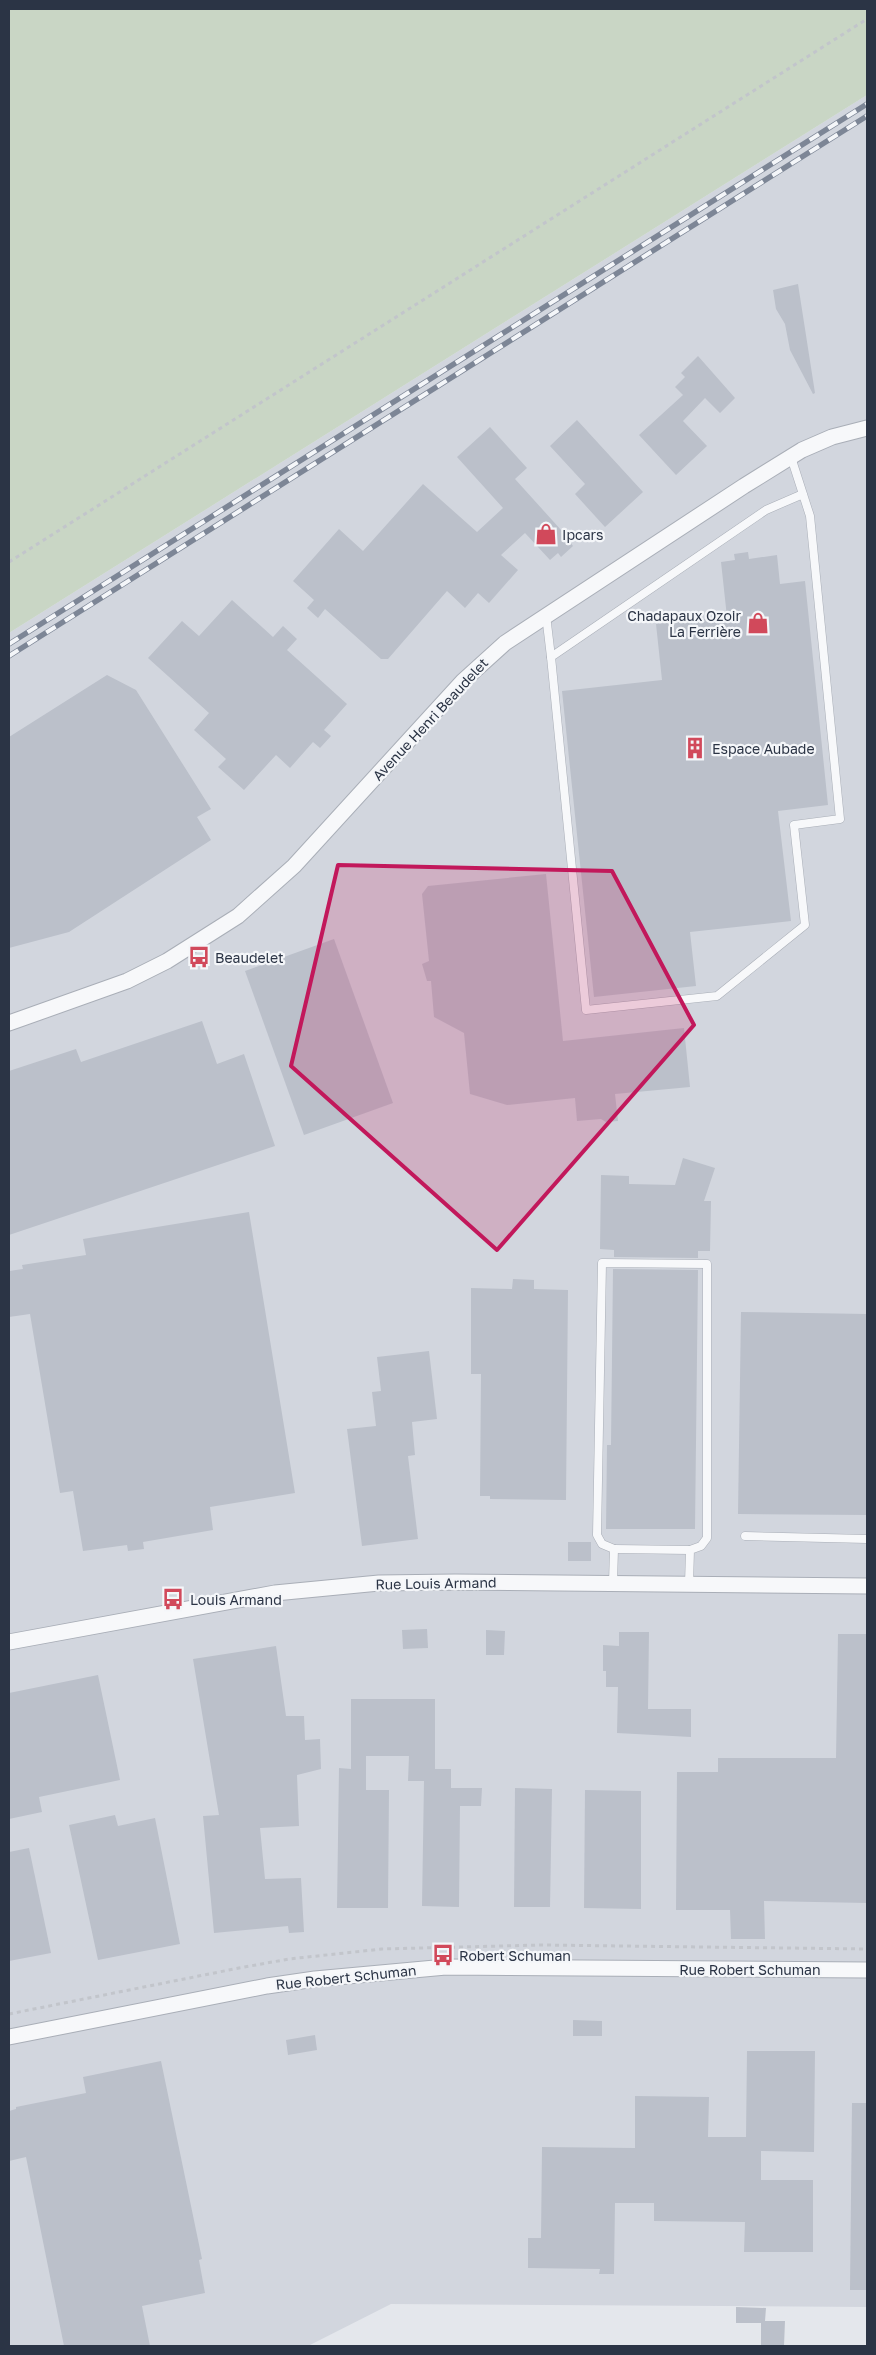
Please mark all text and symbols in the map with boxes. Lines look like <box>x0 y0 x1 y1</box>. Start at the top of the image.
shop icon: Ipcars <box>533 521 559 547</box>
place label: Ipcars <box>562 526 603 543</box>
place label: Chadapaux Ozoir La Ferrière <box>627 607 742 640</box>
shop icon: Chadapaux Ozoir La Ferrière <box>745 610 771 636</box>
street label: Avenue Henri Beaudelet <box>369 654 491 784</box>
building icon: Espace Aubade <box>682 735 708 761</box>
place label: Espace Aubade <box>712 740 815 757</box>
bus stop icon: Beaudelet <box>186 944 212 970</box>
place label: Beaudelet <box>215 949 284 966</box>
street label: Rue Louis Armand <box>375 1573 497 1593</box>
bus stop icon: Louis Armand <box>160 1586 186 1612</box>
place label: Louis Armand <box>190 1591 282 1608</box>
bus stop icon: Robert Schuman <box>430 1942 456 1968</box>
place label: Robert Schuman <box>459 1947 571 1964</box>
street label: Rue Robert Schuman <box>275 1961 417 1993</box>
street label: Rue Robert Schuman <box>679 1961 821 1978</box>

